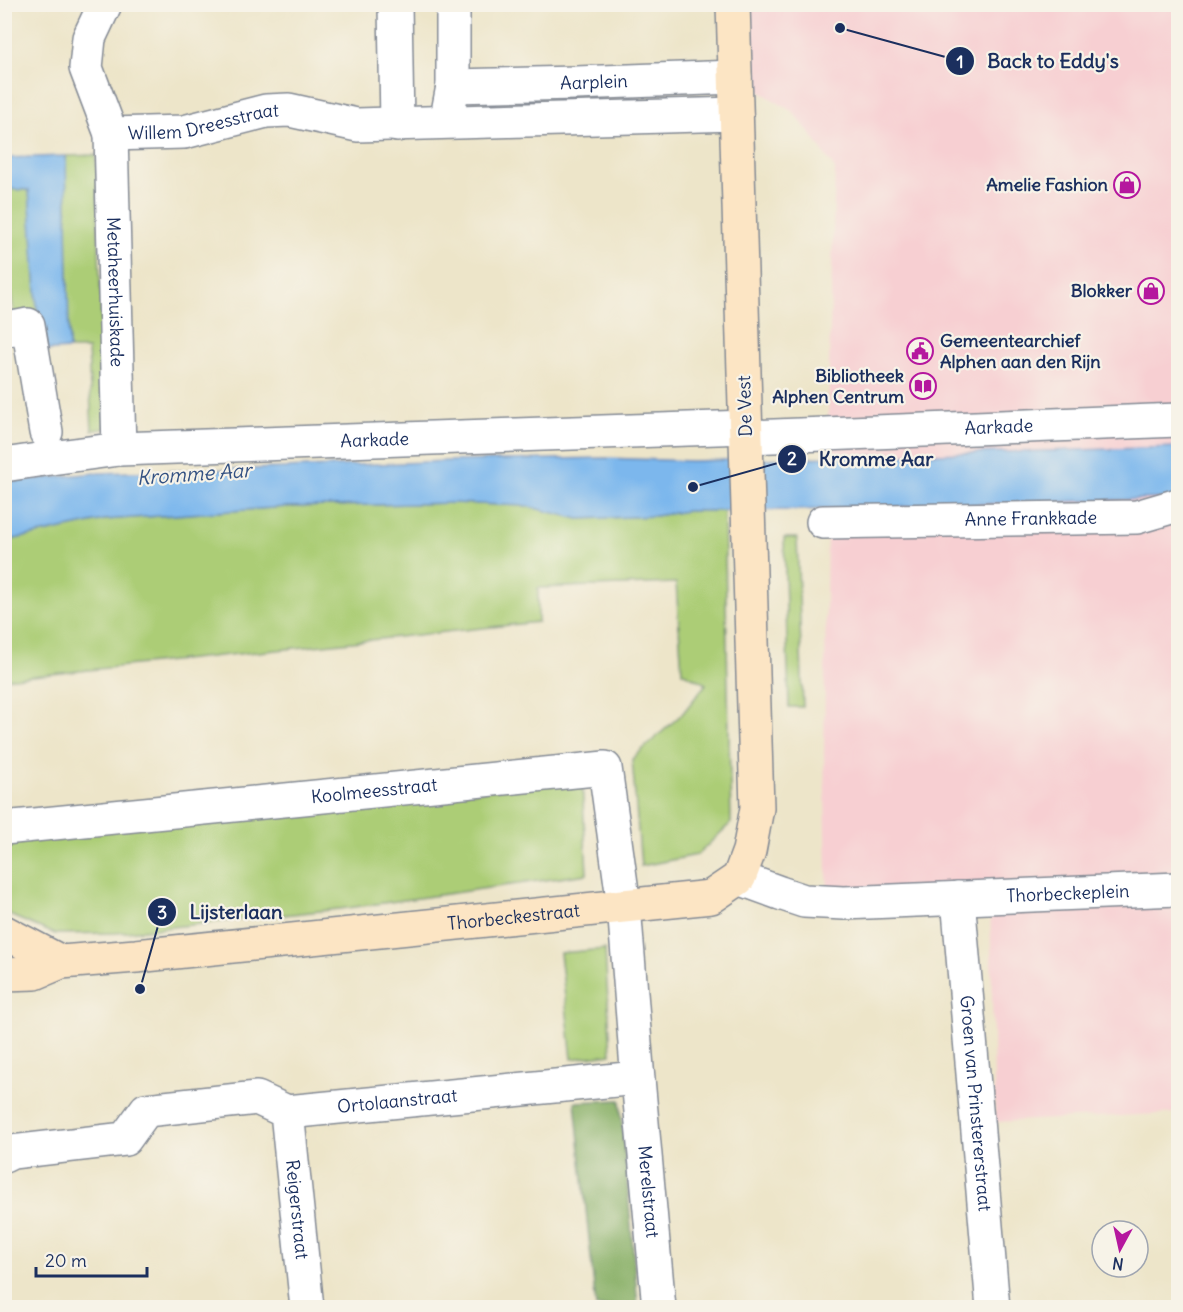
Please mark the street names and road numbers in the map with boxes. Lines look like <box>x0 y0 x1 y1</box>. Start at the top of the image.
street label: Aarplein <box>560 69 628 94</box>
street label: Willem Dreesstraat <box>128 98 279 145</box>
street label: Metaheerhuiskade <box>102 217 129 367</box>
street label: De Vest <box>732 375 757 437</box>
street label: Aarkade <box>964 414 1034 439</box>
street label: Aarkade <box>340 427 409 452</box>
street label: Anne Frankkade <box>965 506 1097 531</box>
street label: Koolmeesstraat <box>310 773 438 808</box>
street label: Thorbeckeplein <box>1006 879 1130 907</box>
street label: Thorbeckestraat <box>446 899 581 935</box>
street label: Groen van Prinstererstraat <box>955 994 997 1212</box>
street label: Ortolaanstraat <box>336 1084 458 1118</box>
street label: Merelstraat <box>633 1144 665 1239</box>
street label: Reigerstraat <box>281 1159 314 1260</box>

